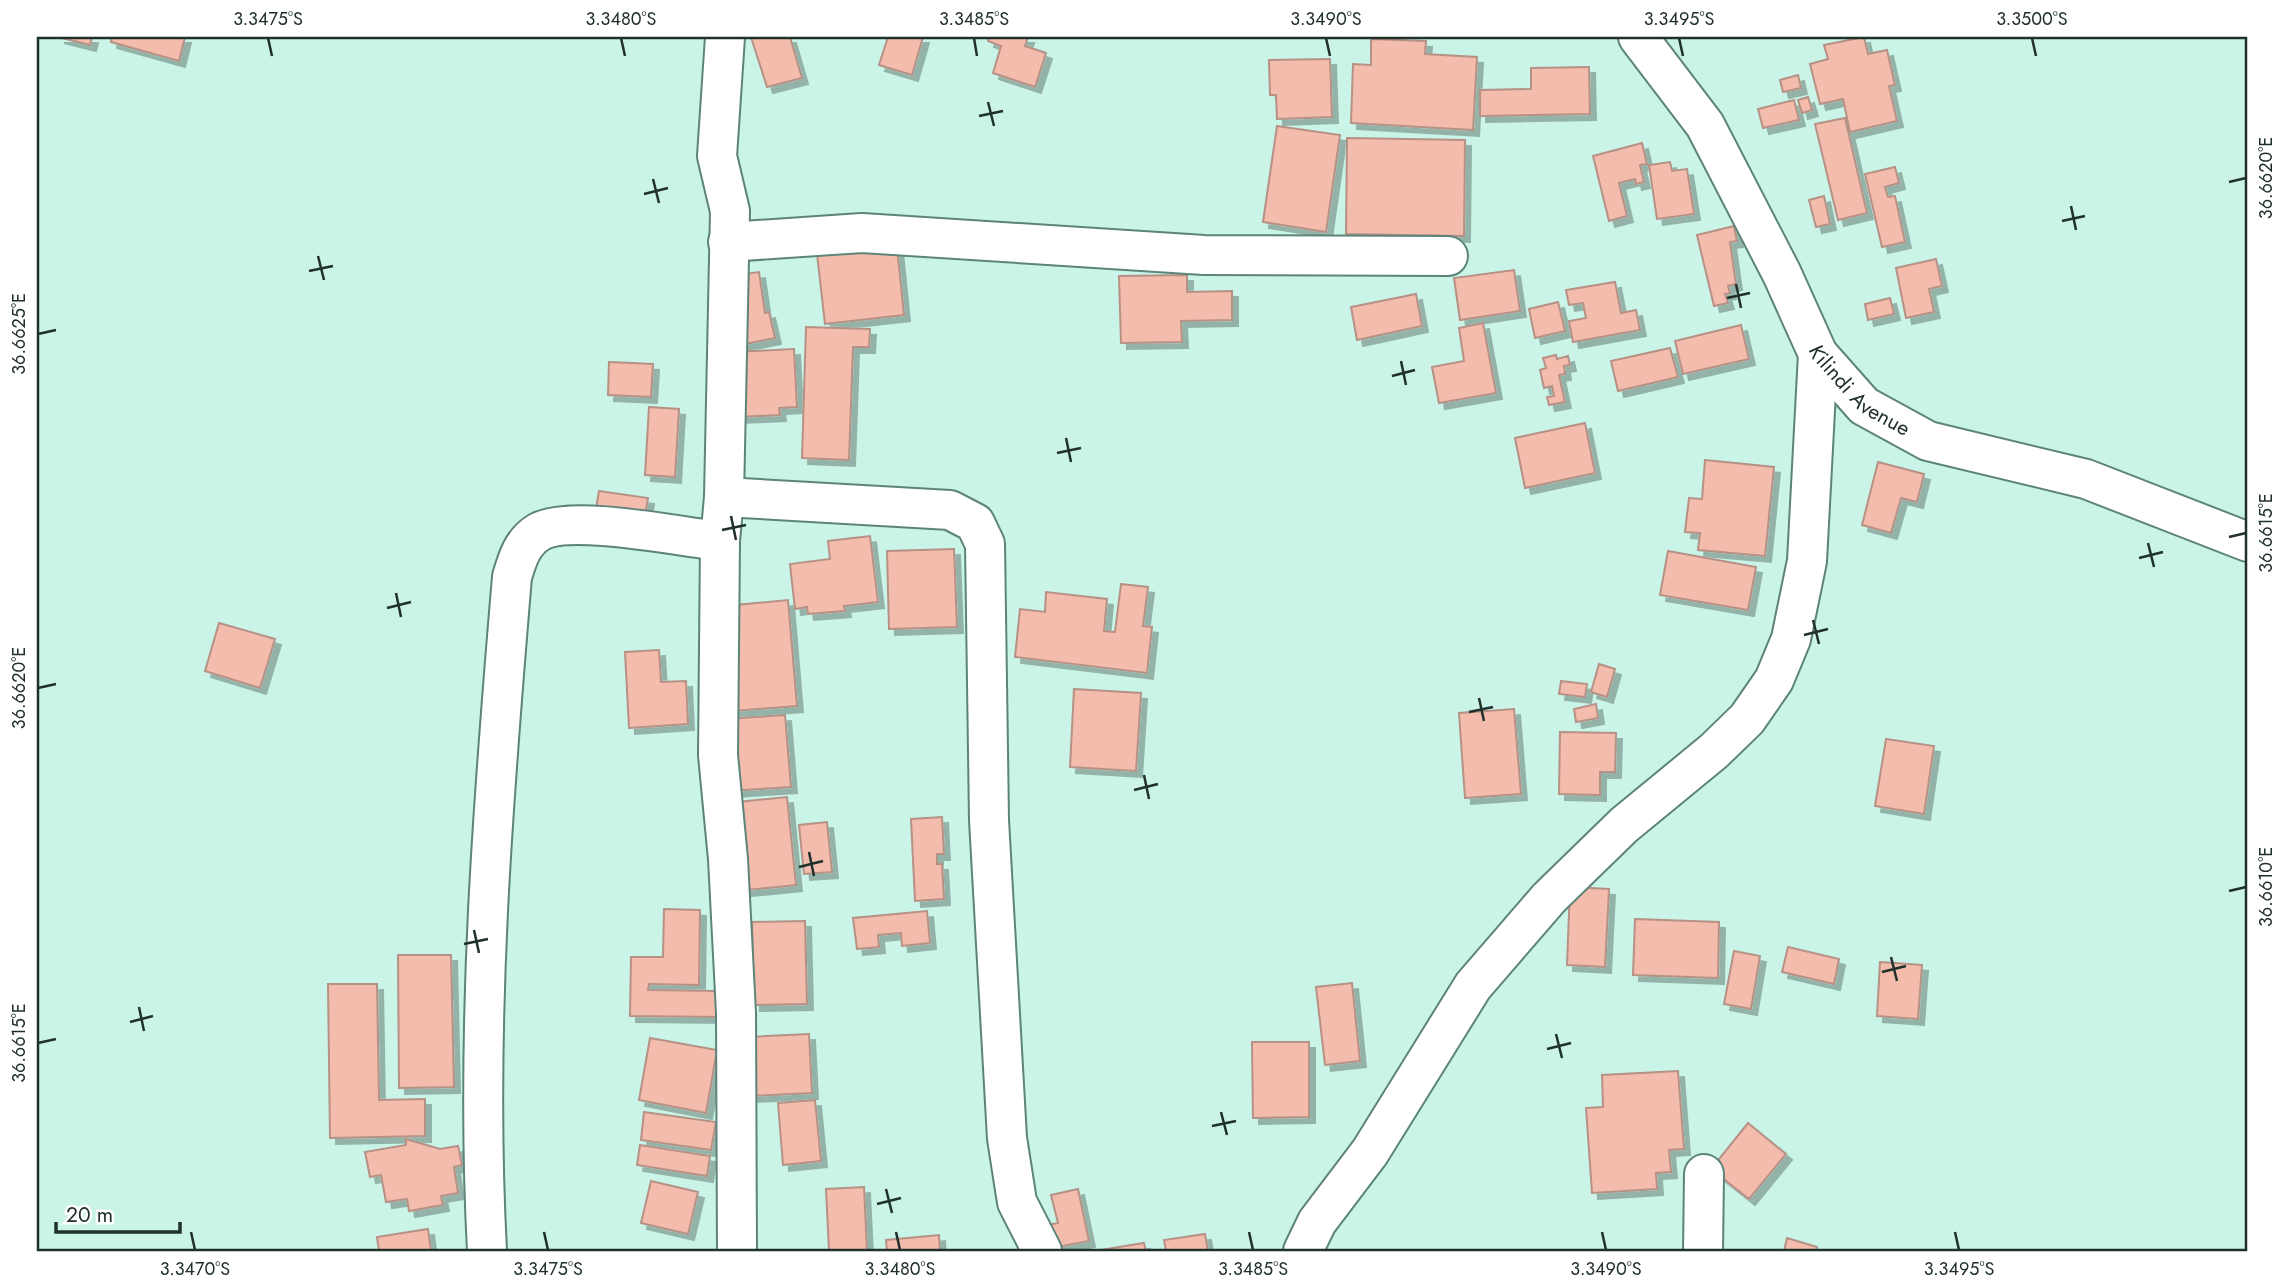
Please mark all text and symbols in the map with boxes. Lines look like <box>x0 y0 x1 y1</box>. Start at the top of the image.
text: 3.3475°S <box>233 6 303 32</box>
text: 3.3480°S <box>586 6 657 32</box>
text: 3.3485°S <box>939 6 1009 32</box>
text: 3.3490°S <box>1290 6 1362 32</box>
text: 3.3495°S <box>1644 6 1714 32</box>
text: 3.3500°S <box>1996 6 2068 32</box>
text: 36.6620°E <box>2253 137 2279 219</box>
text: 36.6625°E <box>6 293 32 375</box>
street label: Kilindi Avenue <box>1801 341 1916 443</box>
text: 36.6615°E <box>2253 493 2279 573</box>
text: 36.6620°E <box>6 647 32 729</box>
text: 36.6610°E <box>2253 847 2279 927</box>
text: 36.6615°E <box>6 1003 32 1083</box>
scale bar <box>56 1190 180 1234</box>
text: 20 m <box>66 1200 113 1230</box>
text: 3.3470°S <box>160 1256 230 1282</box>
text: 3.3475°S <box>513 1256 583 1282</box>
text: 3.3480°S <box>865 1256 936 1282</box>
text: 3.3485°S <box>1218 1256 1288 1282</box>
text: 3.3490°S <box>1570 1256 1642 1282</box>
text: 3.3495°S <box>1924 1256 1994 1282</box>

